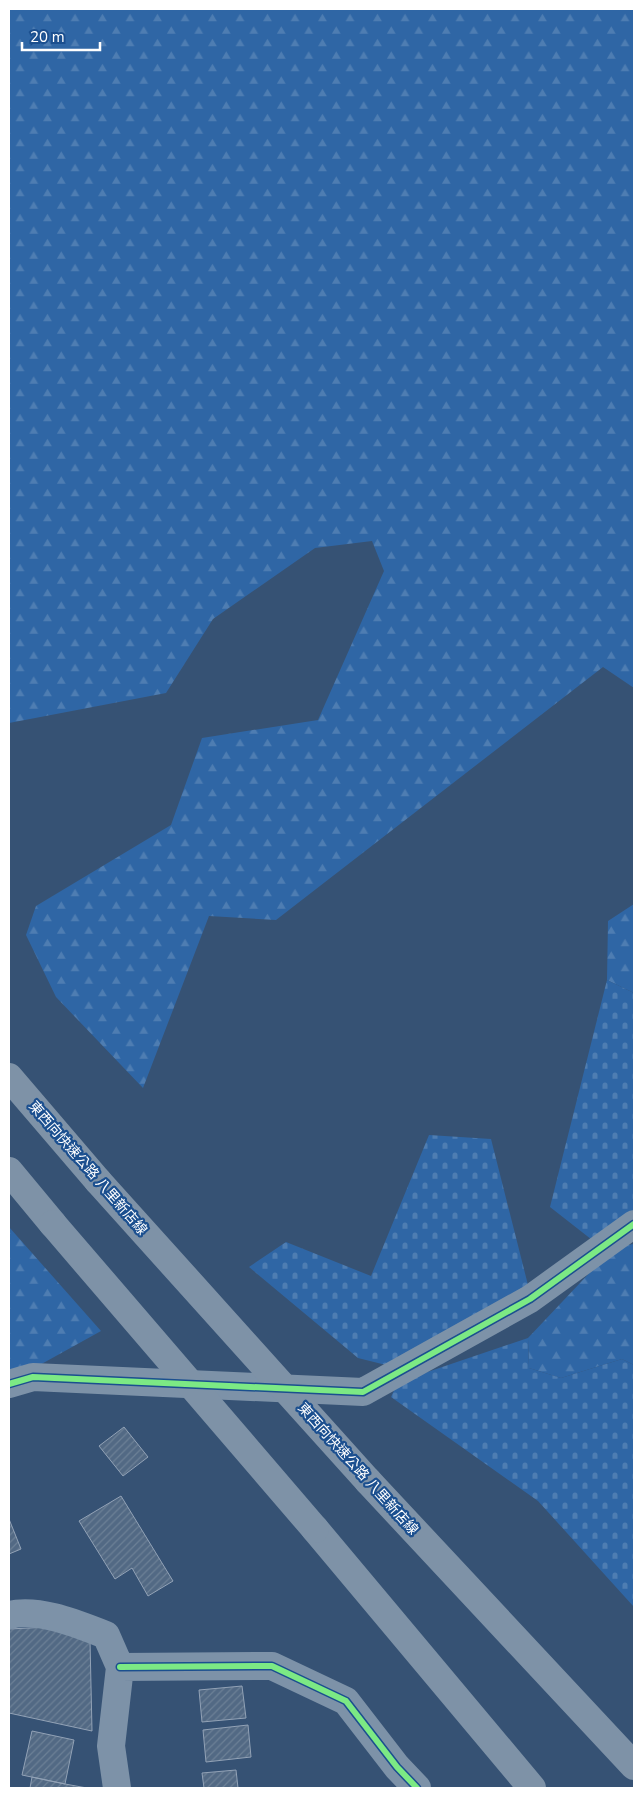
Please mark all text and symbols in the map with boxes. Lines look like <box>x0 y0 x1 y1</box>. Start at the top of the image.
scale bar <box>22 20 100 52</box>
text: 20 m <box>30 27 65 47</box>
street label: 東西向快速公路 八里新店線 <box>25 1097 151 1239</box>
street label: 東西向快速公路 八里新店線 <box>294 1399 422 1539</box>

